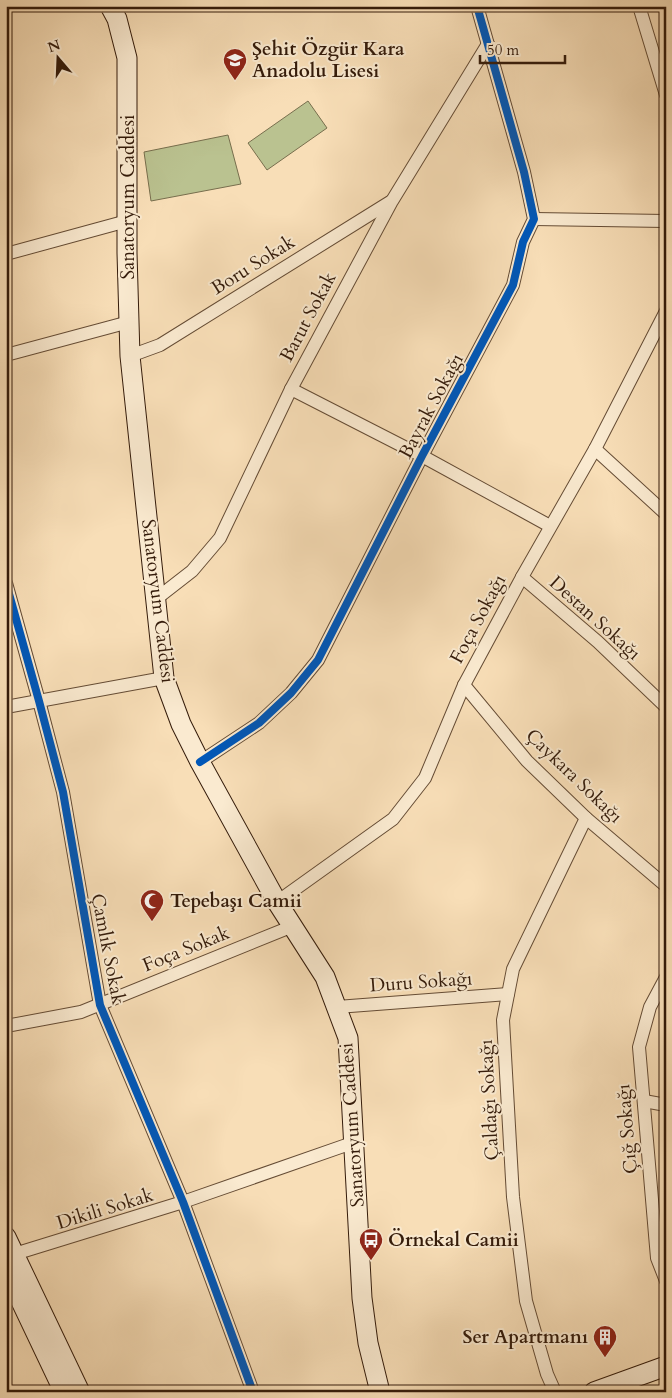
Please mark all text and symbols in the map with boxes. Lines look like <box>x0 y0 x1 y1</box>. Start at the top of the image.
north arrow <box>32 32 82 82</box>
scale bar <box>480 32 564 64</box>
text: N <box>45 35 63 57</box>
place label: Şehit Özgür Kara Anadolu Lisesi <box>252 36 405 84</box>
text: 50 m <box>487 40 519 60</box>
school or university icon: Şehit Özgür Kara Anadolu Lisesi <box>222 47 248 81</box>
street label: Sanatoryum Caddesi <box>115 115 141 279</box>
street label: Boru Sokak <box>206 229 300 301</box>
street label: Barut Sokak <box>274 267 343 366</box>
street label: Bayrak Sokağı <box>392 349 470 463</box>
street label: Sanatoryum Caddesi <box>135 518 181 684</box>
street label: Foça Sokağı <box>444 570 512 668</box>
street label: Destan Sokağı <box>544 570 646 666</box>
street label: Çaykara Sokağı <box>520 723 628 829</box>
mosque icon: Tepebaşı Camii <box>139 888 165 922</box>
place label: Tepebaşı Camii <box>170 888 302 914</box>
street label: Çamlık Sokak <box>84 891 132 1008</box>
street label: Foça Sokak <box>139 920 234 978</box>
street label: Duru Sokağı <box>369 965 473 999</box>
street label: Çaldağı Sokağı <box>473 1039 505 1161</box>
street label: Sanatoryum Caddesi <box>333 1042 371 1208</box>
street label: Çığ Sokağı <box>610 1083 644 1175</box>
street label: Dikili Sokak <box>53 1182 157 1236</box>
bus stop icon: Örnekal Camii <box>358 1227 384 1261</box>
place label: Örnekal Camii <box>388 1227 519 1253</box>
place label: Ser Apartmanı <box>462 1324 588 1350</box>
building icon: Ser Apartmanı <box>592 1324 618 1358</box>

